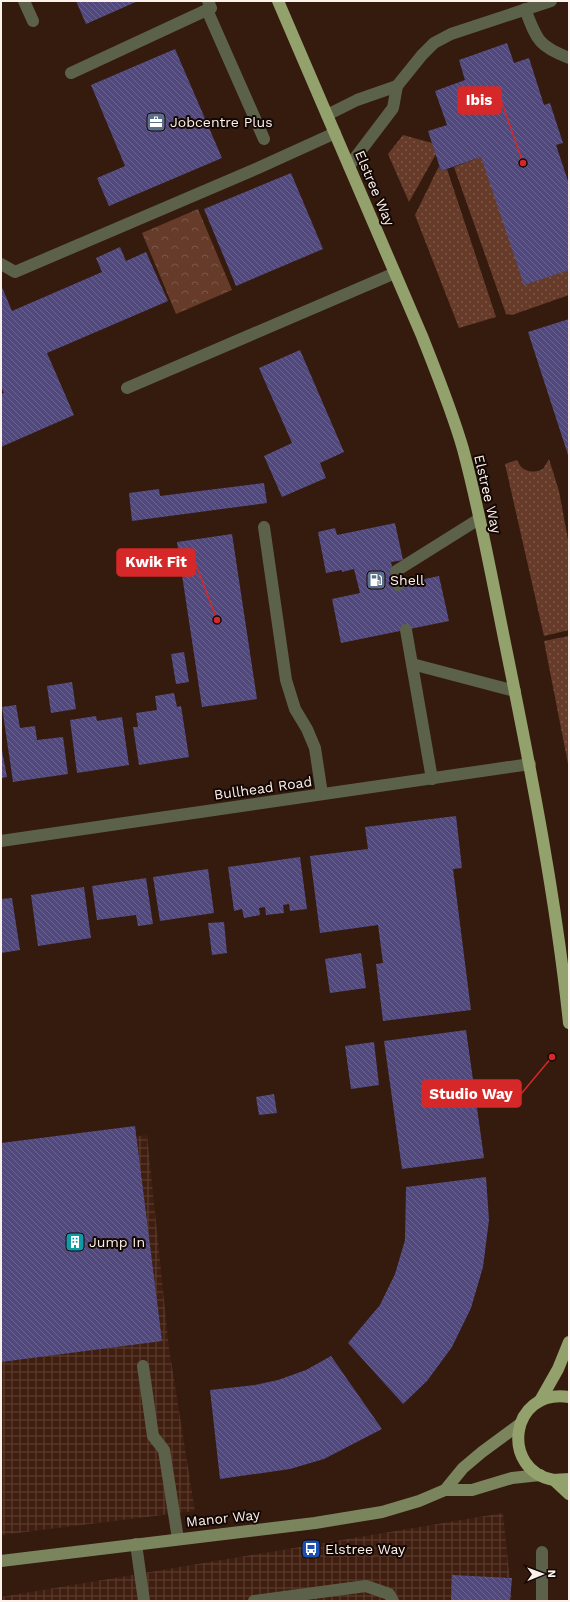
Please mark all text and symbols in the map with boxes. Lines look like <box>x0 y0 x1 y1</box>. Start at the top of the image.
callout: Ibis <box>458 87 501 114</box>
text: Ibis <box>466 91 492 109</box>
office icon: Jobcentre Plus <box>145 111 167 133</box>
place label: Jobcentre Plus <box>170 114 273 130</box>
street label: Elstree Way <box>352 148 398 229</box>
street label: Elstree Way <box>471 453 505 536</box>
callout: Kwik Fit <box>117 549 195 576</box>
text: Kwik Fit <box>125 553 187 571</box>
fuel station icon: Shell <box>365 569 387 591</box>
place label: Shell <box>390 572 425 588</box>
street label: Bullhead Road <box>213 773 313 803</box>
callout: Studio Way <box>422 1080 521 1107</box>
text: Studio Way <box>429 1085 513 1103</box>
building icon: Jump In <box>64 1231 86 1253</box>
place label: Jump In <box>89 1234 145 1250</box>
street label: Manor Way <box>185 1506 262 1530</box>
bus stop icon: Elstree Way <box>300 1538 322 1560</box>
place label: Elstree Way <box>325 1541 406 1557</box>
north arrow <box>522 1554 562 1594</box>
text: N <box>545 1570 558 1578</box>

